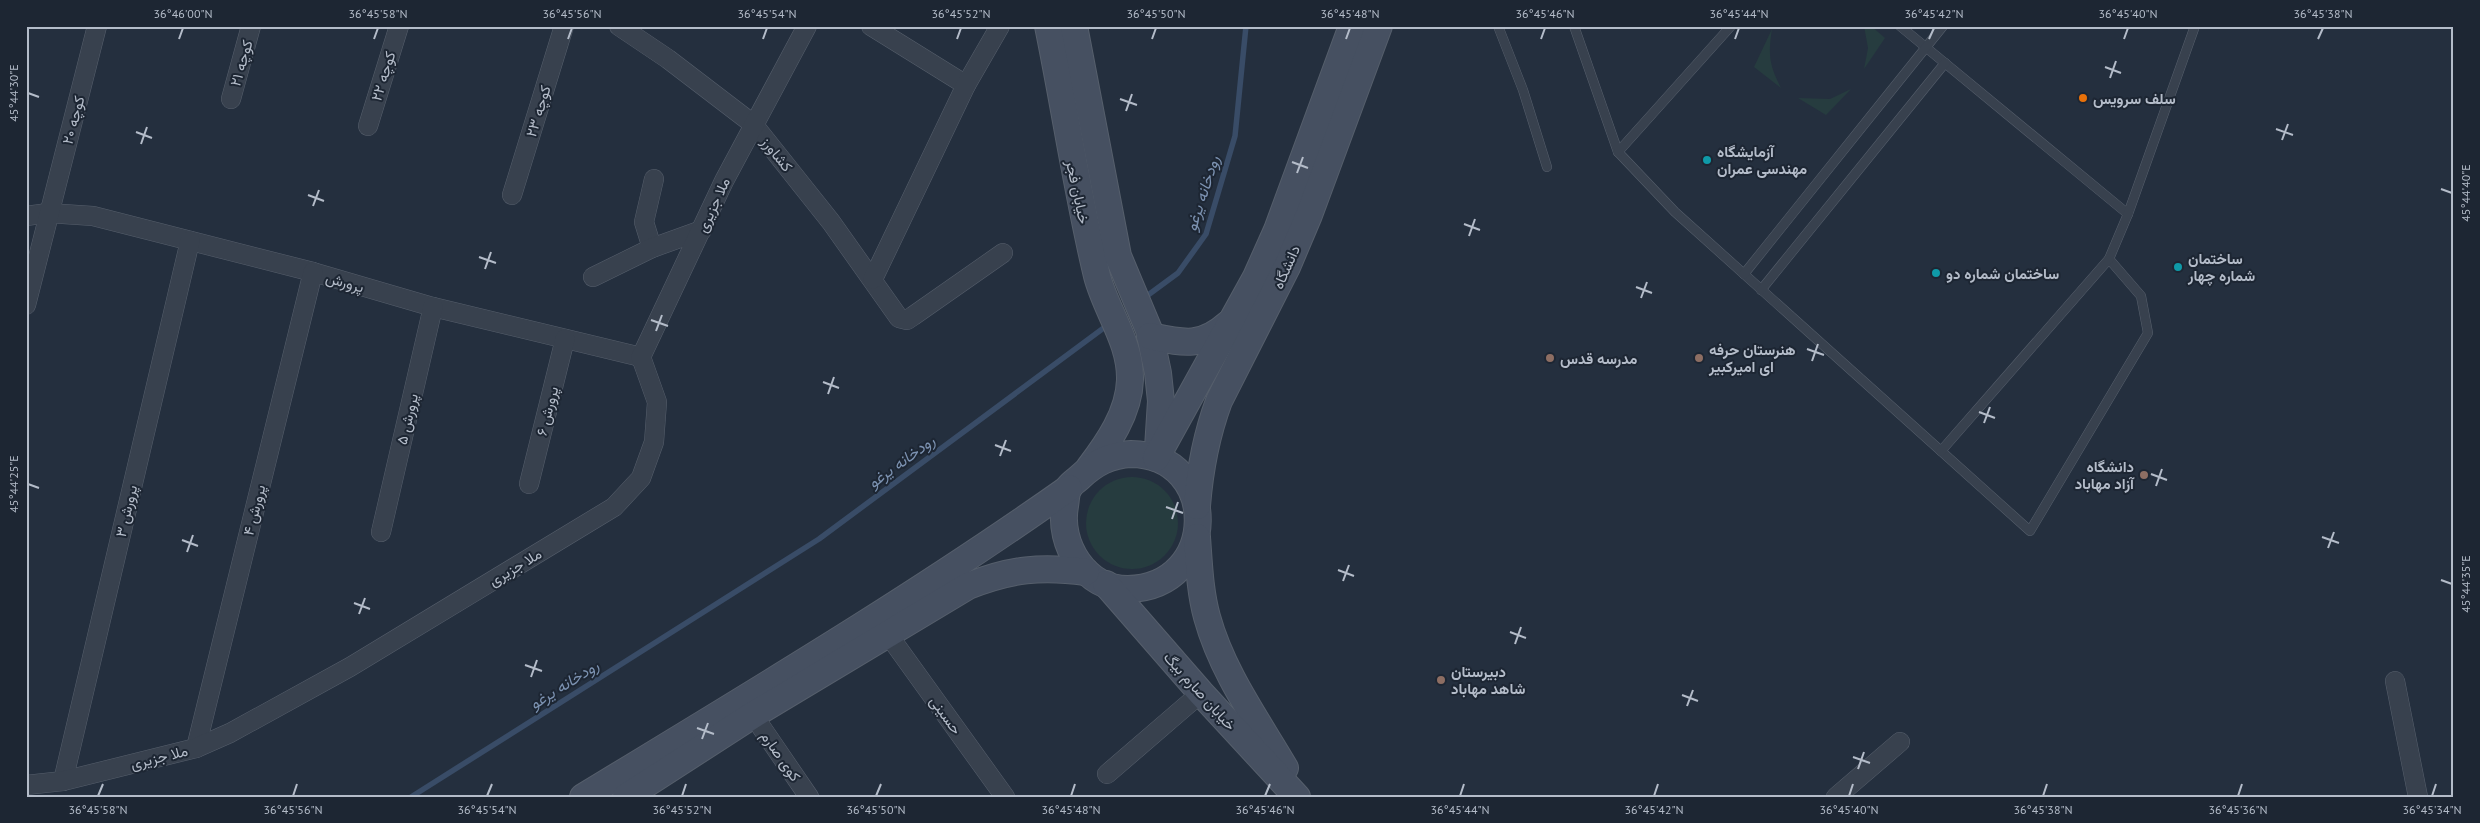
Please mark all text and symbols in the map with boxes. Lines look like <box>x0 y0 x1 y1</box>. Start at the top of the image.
text: 36°46'00"N <box>153 6 213 21</box>
text: 36°45'58"N <box>348 6 408 21</box>
text: 36°45'56"N <box>542 6 602 21</box>
text: 36°45'54"N <box>737 6 797 21</box>
text: 36°45'52"N <box>931 6 991 21</box>
text: 36°45'50"N <box>1126 6 1186 21</box>
text: 36°45'48"N <box>1320 6 1380 21</box>
text: 36°45'46"N <box>1515 6 1575 21</box>
text: 36°45'44"N <box>1709 6 1769 21</box>
text: 36°45'42"N <box>1904 6 1964 21</box>
text: 36°45'40"N <box>2098 6 2158 21</box>
text: 36°45'38"N <box>2293 6 2353 21</box>
street label: کوچه ۲۱ <box>225 37 258 89</box>
street label: کوچه ۲۲ <box>366 49 401 103</box>
text: 45°44'30"E <box>6 64 21 122</box>
street label: کوچه ۲۳ <box>521 83 556 139</box>
place label: سلف سرویس <box>2093 89 2176 108</box>
marker: سلف سرویس <box>2077 92 2089 104</box>
street label: کوچه ۲۰ <box>57 93 90 147</box>
street label: کشاورز <box>756 132 797 176</box>
place label: آزمایشگاه مهندسی عمران <box>1717 142 1807 178</box>
water label: رودخانه یرغو <box>1180 152 1225 233</box>
marker: آزمایشگاه مهندسی عمران <box>1701 154 1713 166</box>
street label: خیابان فجر <box>1062 157 1094 226</box>
text: 45°44'40"E <box>2458 164 2473 222</box>
street label: ملا جزیری <box>692 174 735 236</box>
street label: دانشگاه <box>1268 242 1304 292</box>
place label: ساختمان شماره چهار <box>2187 249 2255 286</box>
marker: ساختمان شماره چهار <box>2172 261 2184 273</box>
place label: ساختمان شماره دو <box>1946 264 2059 283</box>
street label: پرورش <box>323 267 366 297</box>
marker: ساختمان شماره دو <box>1930 267 1942 279</box>
place label: هنرستان حرفه ای امیرکبیر <box>1708 340 1796 376</box>
place label: مدرسه قدس <box>1560 349 1637 368</box>
marker: مدرسه قدس <box>1544 352 1556 364</box>
marker: هنرستان حرفه ای امیرکبیر <box>1693 352 1705 364</box>
street label: پرورش ۶ <box>532 384 563 438</box>
street label: پرورش ۵ <box>392 392 423 447</box>
water label: رودخانه یرغو <box>864 430 939 493</box>
text: 45°44'25"E <box>6 455 21 513</box>
place label: دانشگاه آزاد مهاباد <box>2075 457 2135 493</box>
marker: دانشگاه آزاد مهاباد <box>2138 469 2150 481</box>
street label: پرورش ۳ <box>111 483 142 539</box>
street label: پرورش ۴ <box>239 483 270 538</box>
street label: ملا جزیری <box>485 544 545 591</box>
text: 45°44'35"E <box>2458 555 2473 613</box>
street label: خیابان صارم بیگ <box>1159 648 1240 735</box>
water label: رودخانه یرغو <box>526 655 603 714</box>
place label: دبیرستان شاهد مهاباد <box>1451 662 1526 698</box>
marker: دبیرستان شاهد مهاباد <box>1435 674 1447 686</box>
street label: حسینی <box>925 692 966 739</box>
street label: کوی صارم <box>756 727 805 786</box>
street label: ملا جزیری <box>128 741 190 774</box>
text: 36°45'58"N <box>68 802 128 817</box>
text: 36°45'56"N <box>263 802 323 817</box>
text: 36°45'54"N <box>457 802 517 817</box>
text: 36°45'52"N <box>652 802 712 817</box>
text: 36°45'50"N <box>846 802 906 817</box>
text: 36°45'48"N <box>1041 802 1101 817</box>
text: 36°45'46"N <box>1235 802 1295 817</box>
text: 36°45'44"N <box>1430 802 1490 817</box>
text: 36°45'42"N <box>1624 802 1684 817</box>
text: 36°45'40"N <box>1819 802 1879 817</box>
text: 36°45'38"N <box>2013 802 2073 817</box>
text: 36°45'36"N <box>2208 802 2268 817</box>
text: 36°45'34"N <box>2402 802 2462 817</box>

